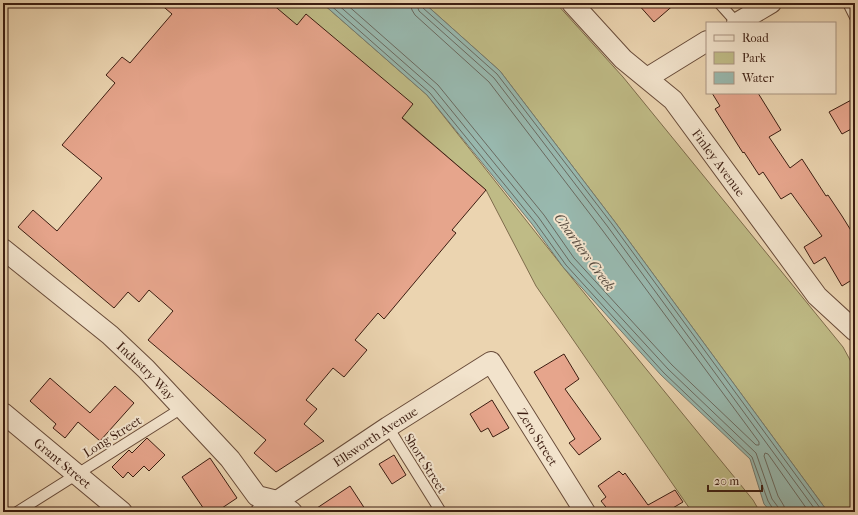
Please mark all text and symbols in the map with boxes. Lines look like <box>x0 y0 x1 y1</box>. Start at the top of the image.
legend <box>706 22 836 94</box>
text: Road <box>742 31 769 45</box>
text: Park <box>742 51 767 65</box>
text: Water <box>741 71 775 85</box>
street label: Finley Avenue <box>689 126 749 200</box>
water label: Chartiers Creek <box>551 210 619 295</box>
street label: Industry Way <box>114 339 179 404</box>
street label: Ellsworth Avenue <box>330 403 421 470</box>
street label: Zero Street <box>514 406 561 469</box>
street label: Long Street <box>80 412 145 460</box>
street label: Short Street <box>401 431 450 496</box>
street label: Grant Street <box>31 435 95 492</box>
scale bar <box>708 467 762 493</box>
text: 20 m <box>714 474 739 488</box>

